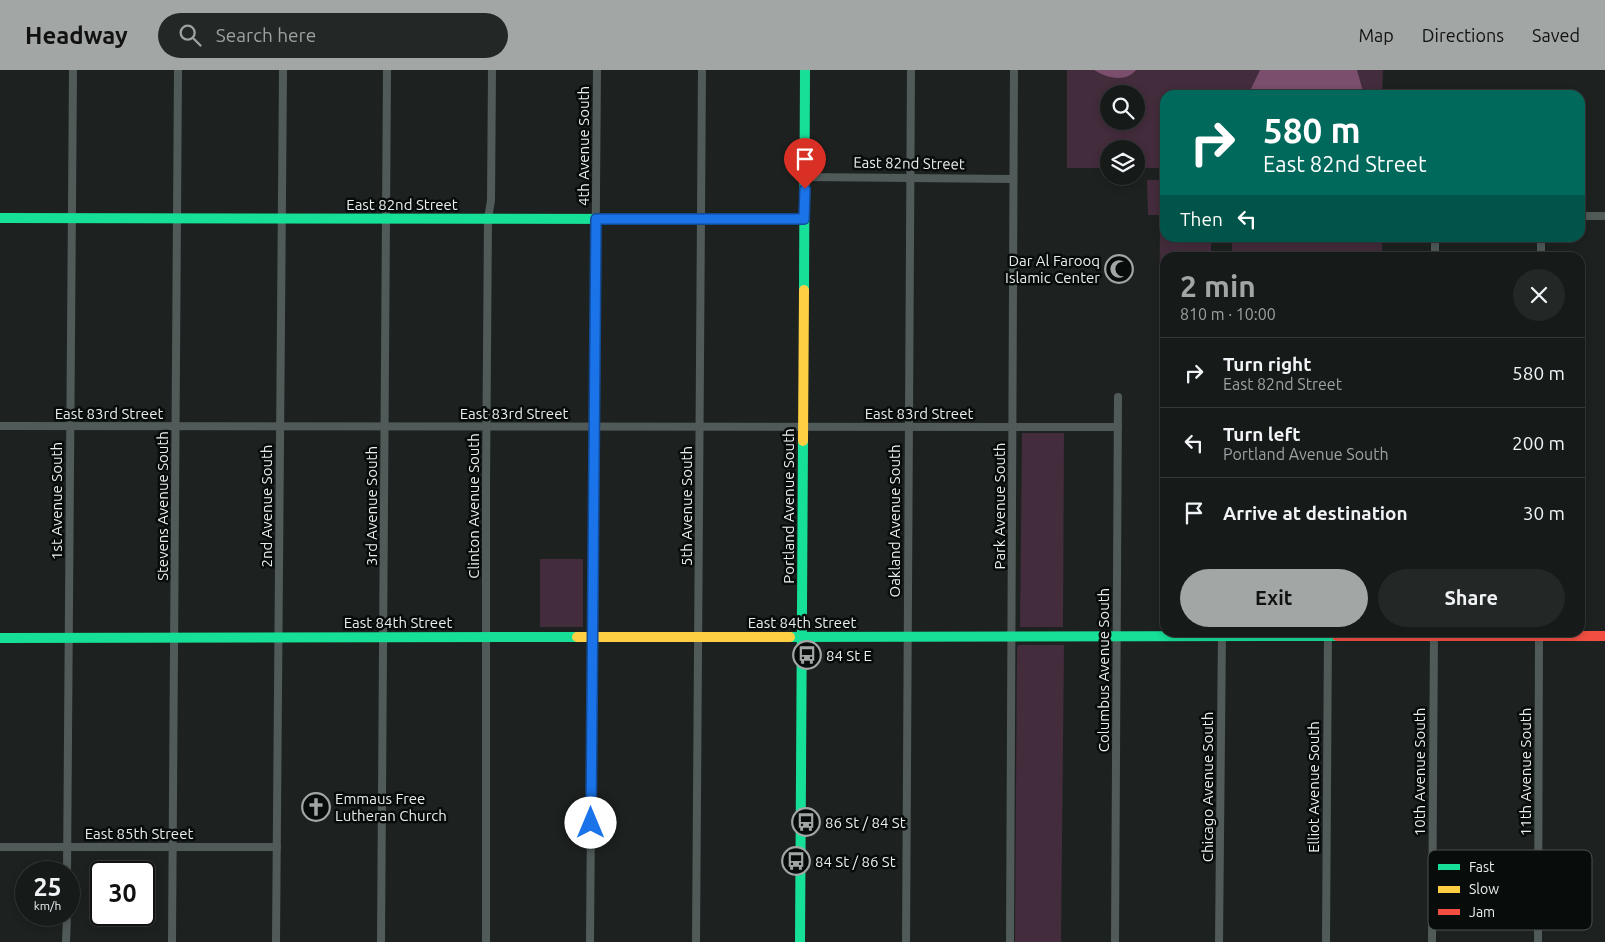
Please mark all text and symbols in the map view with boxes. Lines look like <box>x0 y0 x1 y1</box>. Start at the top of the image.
search box <box>158 13 508 58</box>
icon: search <box>176 21 204 49</box>
text: Headway <box>25 22 128 49</box>
text: Search here <box>216 24 316 46</box>
text: Map <box>1358 25 1394 45</box>
text: Directions <box>1422 25 1504 45</box>
text: Saved <box>1532 25 1580 45</box>
map controls <box>1100 85 1145 185</box>
button: search <box>1100 85 1145 130</box>
street label: 4th Avenue South <box>575 86 592 206</box>
icon: right <box>1180 110 1245 175</box>
text: 580 m <box>1263 110 1361 150</box>
pin <box>784 138 826 189</box>
button: layers <box>1100 140 1145 185</box>
icon: arrive <box>791 145 819 173</box>
text: East 82nd Street <box>1263 151 1427 176</box>
street label: East 82nd Street <box>853 154 965 172</box>
street label: East 82nd Street <box>346 196 458 213</box>
icon: left <box>1233 205 1261 233</box>
text: Then <box>1180 208 1223 230</box>
place label: Dar Al Farooq Islamic Center <box>1005 252 1100 286</box>
mosque icon: Dar Al Farooq Islamic Center <box>1104 254 1134 284</box>
text: 2 min <box>1180 269 1256 303</box>
button: close <box>1513 269 1565 321</box>
text: 810 m · 10:00 <box>1180 305 1276 323</box>
text: Turn right <box>1223 353 1311 375</box>
icon: right <box>1180 359 1208 387</box>
text: 580 m <box>1512 362 1565 384</box>
text: East 82nd Street <box>1223 375 1342 393</box>
street label: East 83rd Street <box>55 405 163 422</box>
street label: East 83rd Street <box>460 405 568 422</box>
street label: East 83rd Street <box>865 405 973 422</box>
text: Turn left <box>1223 423 1301 445</box>
street label: Portland Avenue South <box>780 428 797 584</box>
icon: left <box>1180 429 1208 457</box>
street label: Stevens Avenue South <box>154 431 171 581</box>
text: 200 m <box>1512 432 1565 454</box>
street label: Clinton Avenue South <box>465 433 482 579</box>
street label: 1st Avenue South <box>48 442 65 560</box>
street label: Park Avenue South <box>991 443 1008 569</box>
street label: Oakland Avenue South <box>886 444 903 598</box>
street label: 2nd Avenue South <box>258 445 275 567</box>
text: Portland Avenue South <box>1223 445 1389 463</box>
street label: 3rd Avenue South <box>363 446 380 566</box>
street label: 5th Avenue South <box>678 446 695 566</box>
icon: arrive <box>1180 499 1208 527</box>
text: Arrive at destination <box>1223 502 1408 524</box>
text: 30 m <box>1523 502 1565 524</box>
button: Exit <box>1180 569 1368 627</box>
button: Share <box>1378 569 1565 627</box>
street label: Columbus Avenue South <box>1095 588 1112 752</box>
street label: East 84th Street <box>344 614 452 631</box>
street label: East 84th Street <box>748 614 856 631</box>
bus stop icon: 84 St E <box>792 640 822 670</box>
place label: 84 St E <box>826 647 872 664</box>
street label: 10th Avenue South <box>1411 708 1428 836</box>
street label: 11th Avenue South <box>1517 708 1534 836</box>
street label: Chicago Avenue South <box>1199 712 1216 862</box>
street label: Elliot Avenue South <box>1305 721 1322 853</box>
place label: Emmaus Free Lutheran Church <box>335 790 447 824</box>
church icon: Emmaus Free Lutheran Church <box>301 792 331 822</box>
position arrow <box>564 796 616 848</box>
bus stop icon: 86 St / 84 St <box>791 807 821 837</box>
place label: 86 St / 84 St <box>825 814 906 831</box>
street label: East 85th Street <box>85 825 193 842</box>
bus stop icon: 84 St / 86 St <box>781 846 811 876</box>
legend <box>1428 850 1592 930</box>
place label: 84 St / 86 St <box>815 853 896 870</box>
text: Fast <box>1469 859 1495 875</box>
speed limit sign: 30 <box>90 861 155 926</box>
text: 25 <box>33 873 62 901</box>
text: Slow <box>1469 881 1499 897</box>
text: km/h <box>34 899 61 912</box>
text: Jam <box>1469 904 1495 920</box>

